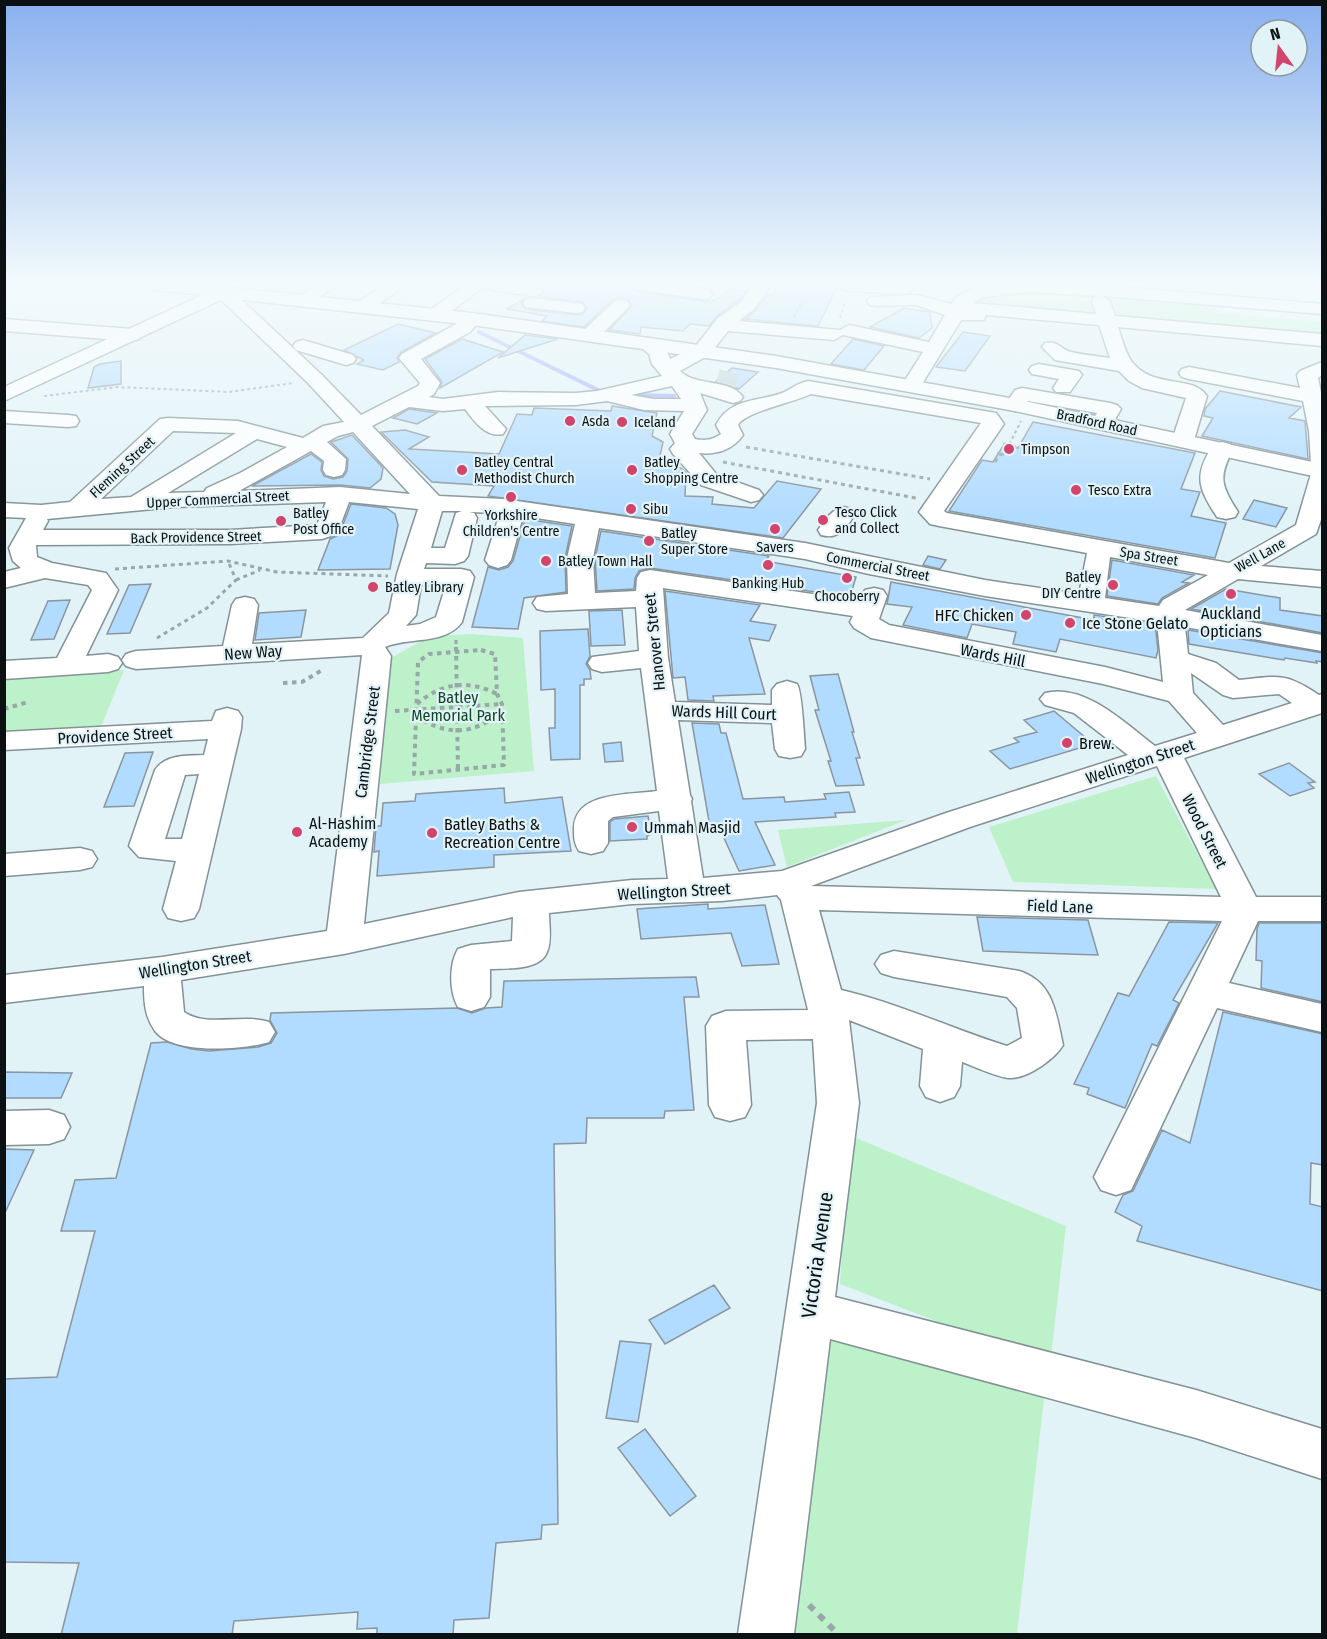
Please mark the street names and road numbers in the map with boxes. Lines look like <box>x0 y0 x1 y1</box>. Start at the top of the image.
street label: Bradford Road <box>1055 406 1139 439</box>
street label: Fleming Street <box>86 433 159 502</box>
street label: Upper Commercial Street <box>146 487 290 512</box>
street label: Back Providence Street <box>130 528 262 547</box>
street label: Well Lane <box>1232 535 1289 576</box>
street label: Spa Street <box>1119 543 1180 570</box>
street label: Commercial Street <box>825 548 931 585</box>
street label: Hanover Street <box>640 591 669 692</box>
street label: Wards Hill <box>959 640 1027 671</box>
street label: New Way <box>223 641 284 664</box>
street label: Cambridge Street <box>351 684 384 799</box>
street label: Wards Hill Court <box>671 701 778 724</box>
street label: Providence Street <box>57 723 174 748</box>
street label: Wellington Street <box>1083 735 1198 788</box>
street label: Wood Street <box>1178 791 1232 872</box>
street label: Wellington Street <box>617 879 732 904</box>
street label: Field Lane <box>1027 896 1093 917</box>
street label: Wellington Street <box>138 946 253 983</box>
street label: Victoria Avenue <box>796 1190 838 1320</box>

